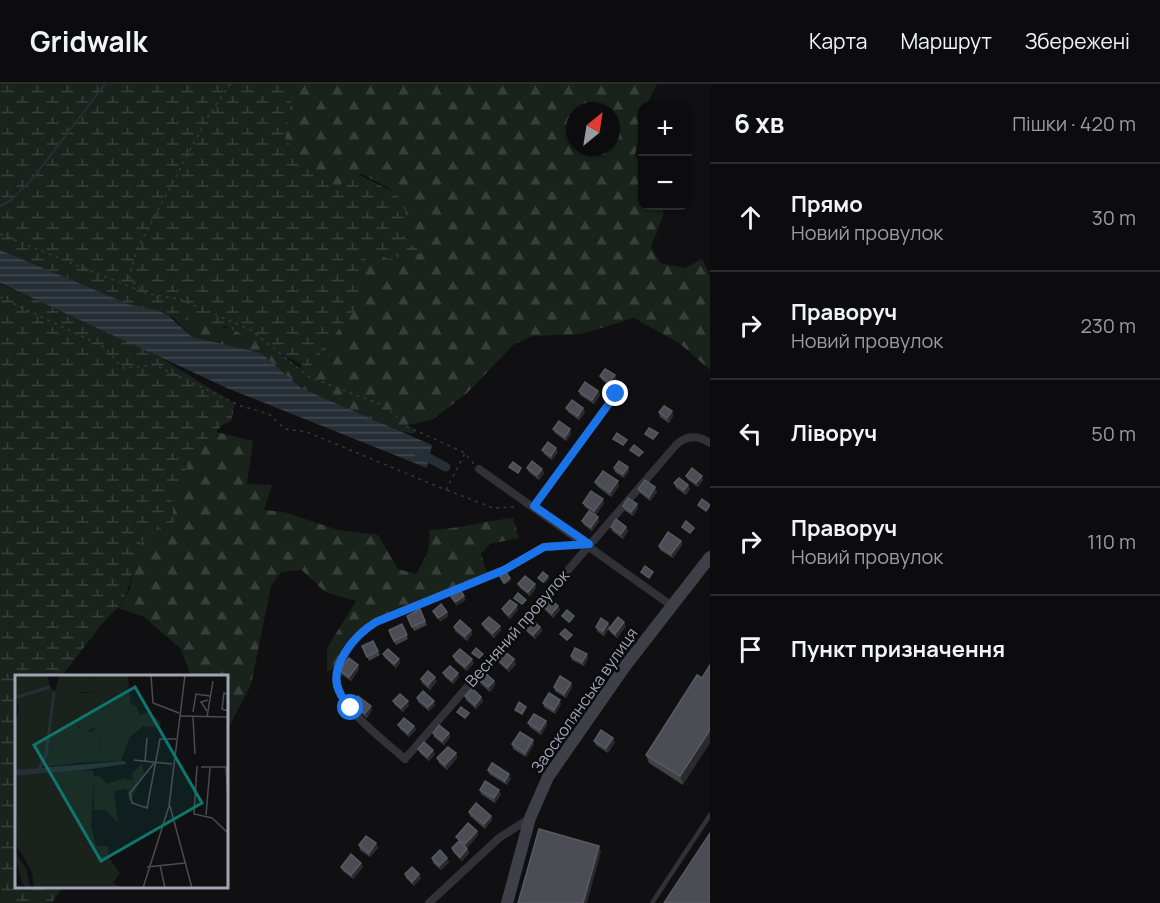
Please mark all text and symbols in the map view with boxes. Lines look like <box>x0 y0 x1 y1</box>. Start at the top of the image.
text: Gridwalk <box>30 22 147 60</box>
text: Карта <box>809 27 867 55</box>
text: Маршрут <box>900 27 992 55</box>
text: Збережені <box>1025 27 1130 55</box>
north arrow <box>566 102 620 156</box>
map controls <box>638 102 692 210</box>
button: + <box>638 102 692 156</box>
text: 6 хв <box>734 105 784 141</box>
text: Пішки · 420 m <box>1012 110 1136 137</box>
button: − <box>638 156 692 210</box>
text: Прямо <box>791 189 863 219</box>
icon: ahead <box>734 201 767 234</box>
text: 30 m <box>1092 204 1136 231</box>
text: Новий провулок <box>791 219 943 246</box>
text: Праворуч <box>791 297 897 327</box>
icon: right <box>734 309 767 342</box>
text: 230 m <box>1080 312 1136 339</box>
text: Новий провулок <box>791 327 943 354</box>
route end <box>602 380 628 406</box>
icon: left <box>734 417 767 450</box>
text: Ліворуч <box>791 418 877 448</box>
text: 50 m <box>1091 420 1136 447</box>
text: Праворуч <box>791 513 897 543</box>
icon: right <box>734 525 767 558</box>
text: 110 m <box>1087 528 1136 555</box>
text: Новий провулок <box>791 543 943 570</box>
street label: Весняний провулок <box>460 564 575 691</box>
street label: Заосколянська вулиця <box>525 623 643 777</box>
icon: arrive <box>734 633 767 666</box>
text: Пункт призначення <box>791 634 1005 664</box>
inset map <box>15 675 228 888</box>
route start <box>337 694 363 720</box>

